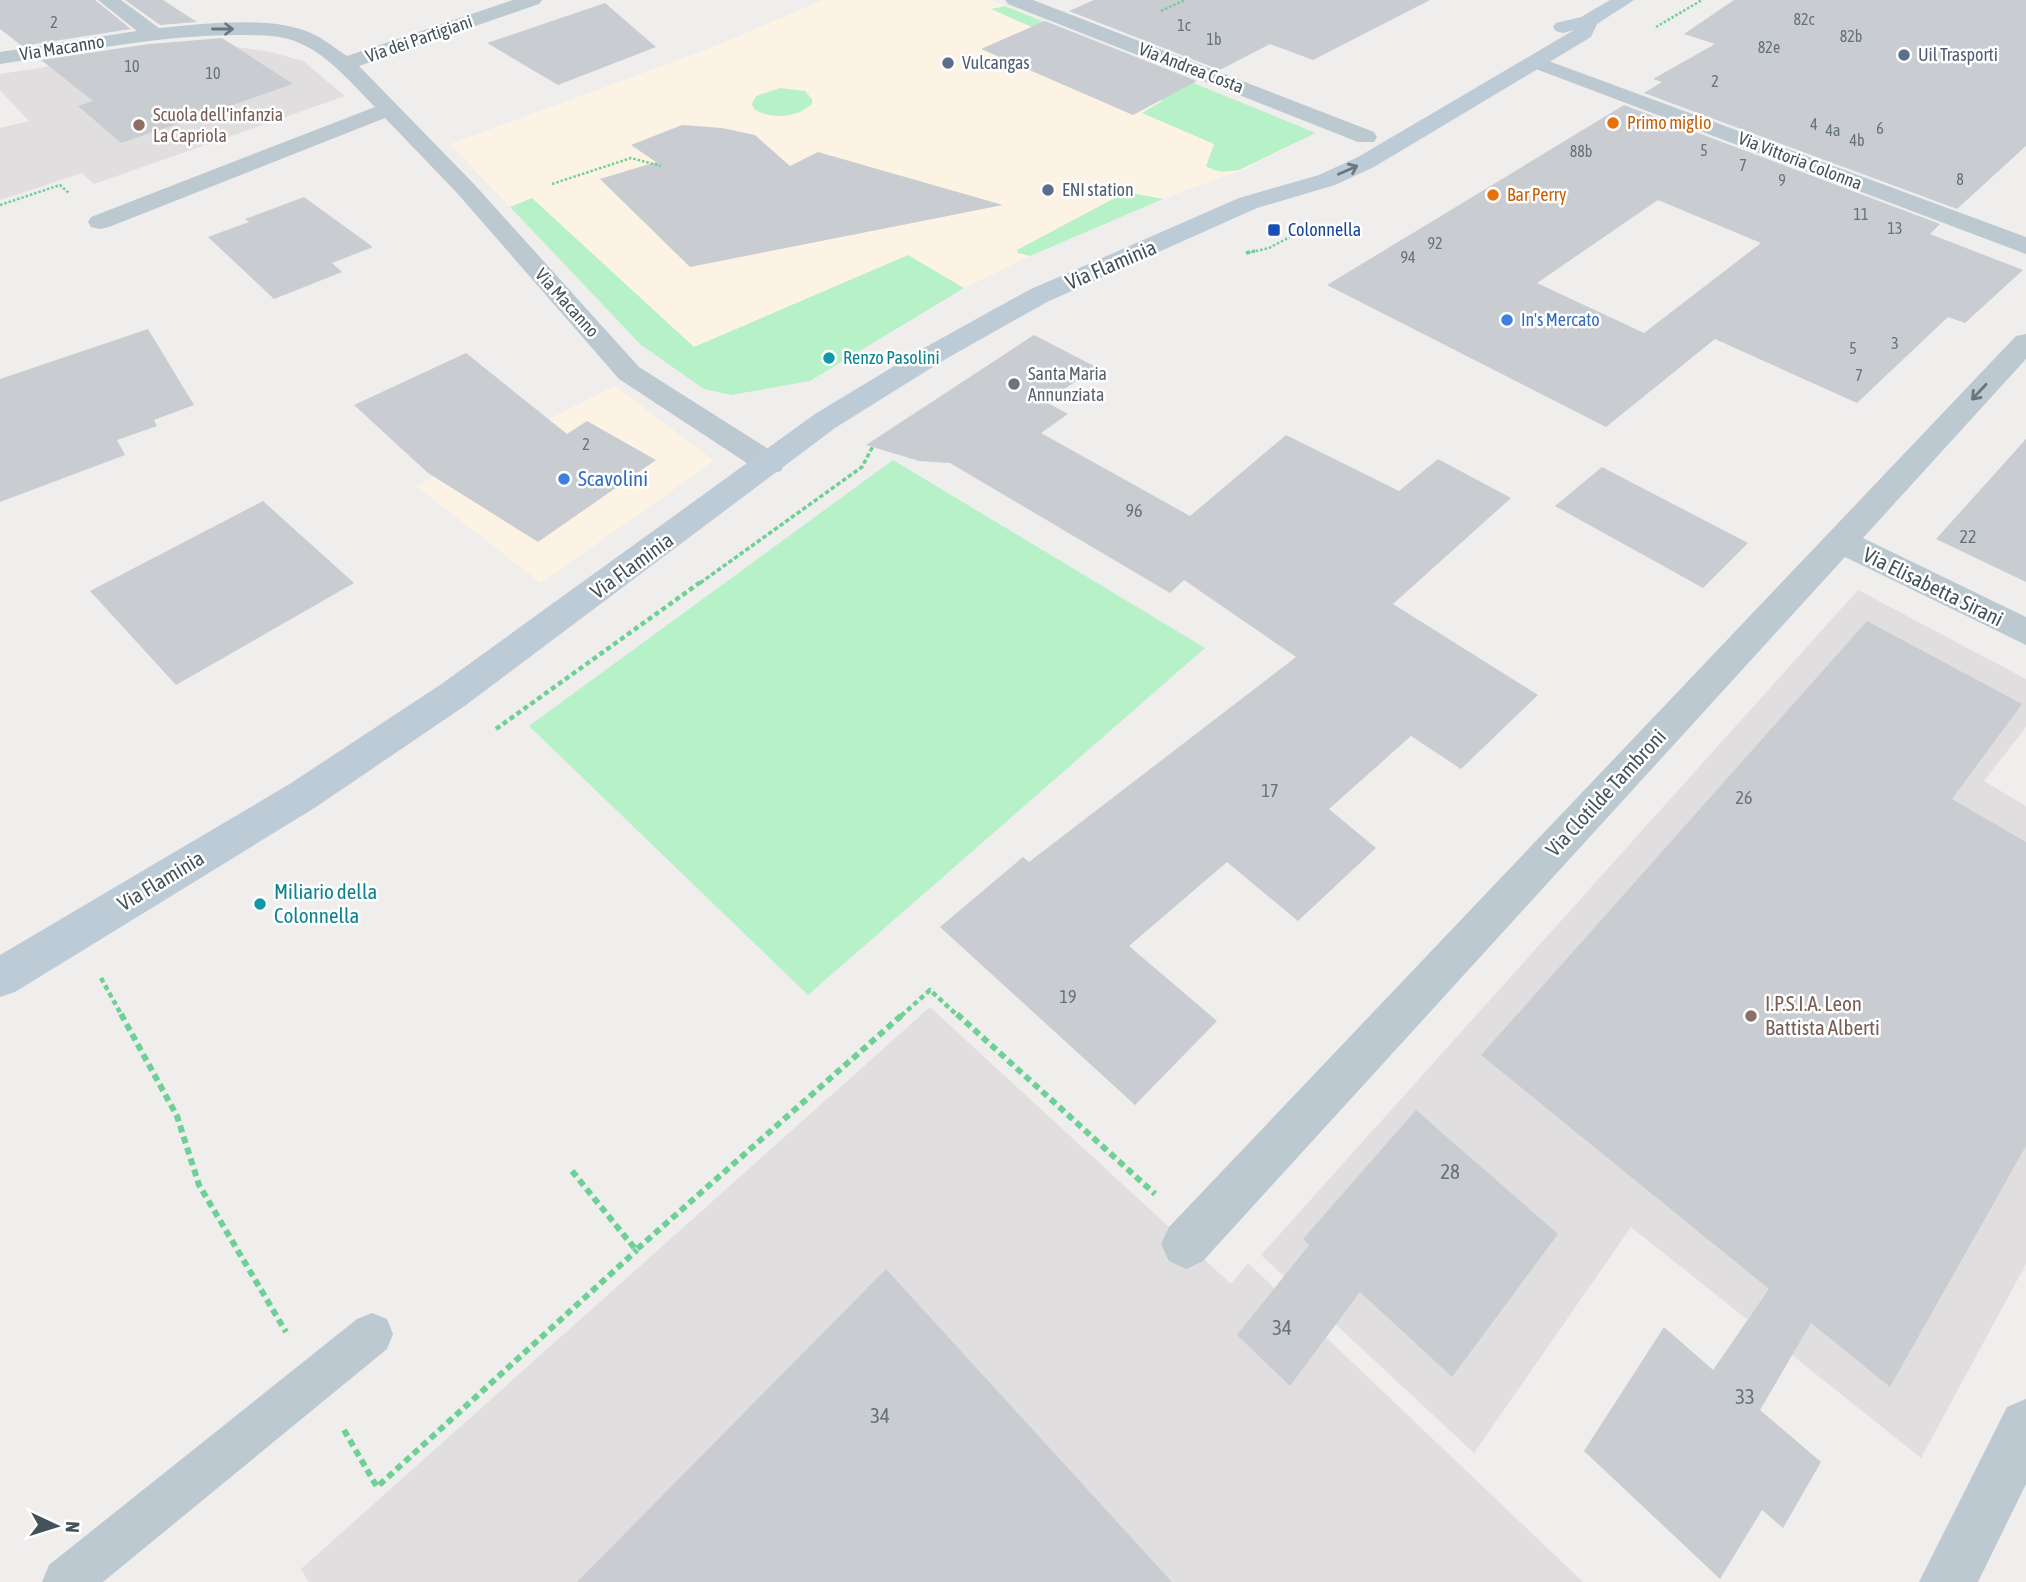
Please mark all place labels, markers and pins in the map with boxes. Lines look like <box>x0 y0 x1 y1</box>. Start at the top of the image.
place label: Uil Trasporti <box>1918 44 1998 65</box>
marker: Uil Trasporti <box>1896 47 1912 63</box>
place label: Vulcangas <box>962 52 1030 73</box>
marker: Vulcangas <box>940 55 956 71</box>
place label: Scuola dell'infanzia La Capriola <box>153 104 283 146</box>
place label: Primo miglio <box>1627 112 1711 133</box>
marker: Primo miglio <box>1605 115 1621 131</box>
marker: Scuola dell'infanzia La Capriola <box>131 117 147 133</box>
place label: ENI station <box>1062 179 1134 200</box>
marker: ENI station <box>1040 182 1056 198</box>
place label: Bar Perry <box>1507 184 1567 205</box>
marker: Bar Perry <box>1485 187 1501 203</box>
place label: Colonnella <box>1288 219 1361 240</box>
marker: Colonnella <box>1266 222 1282 238</box>
place label: In's Mercato <box>1521 309 1600 330</box>
marker: In's Mercato <box>1499 312 1515 328</box>
place label: Renzo Pasolini <box>843 347 940 368</box>
marker: Renzo Pasolini <box>821 350 837 366</box>
place label: Santa Maria Annunziata <box>1028 363 1107 405</box>
marker: Santa Maria Annunziata <box>1006 376 1022 392</box>
place label: Scavolini <box>578 466 648 490</box>
marker: Scavolini <box>556 471 572 487</box>
place label: Miliario della Colonnella <box>274 879 377 927</box>
marker: Miliario della Colonnella <box>252 896 268 912</box>
place label: I.P.S.I.A. Leon Battista Alberti <box>1765 991 1880 1039</box>
marker: I.P.S.I.A. Leon Battista Alberti <box>1743 1008 1759 1024</box>

